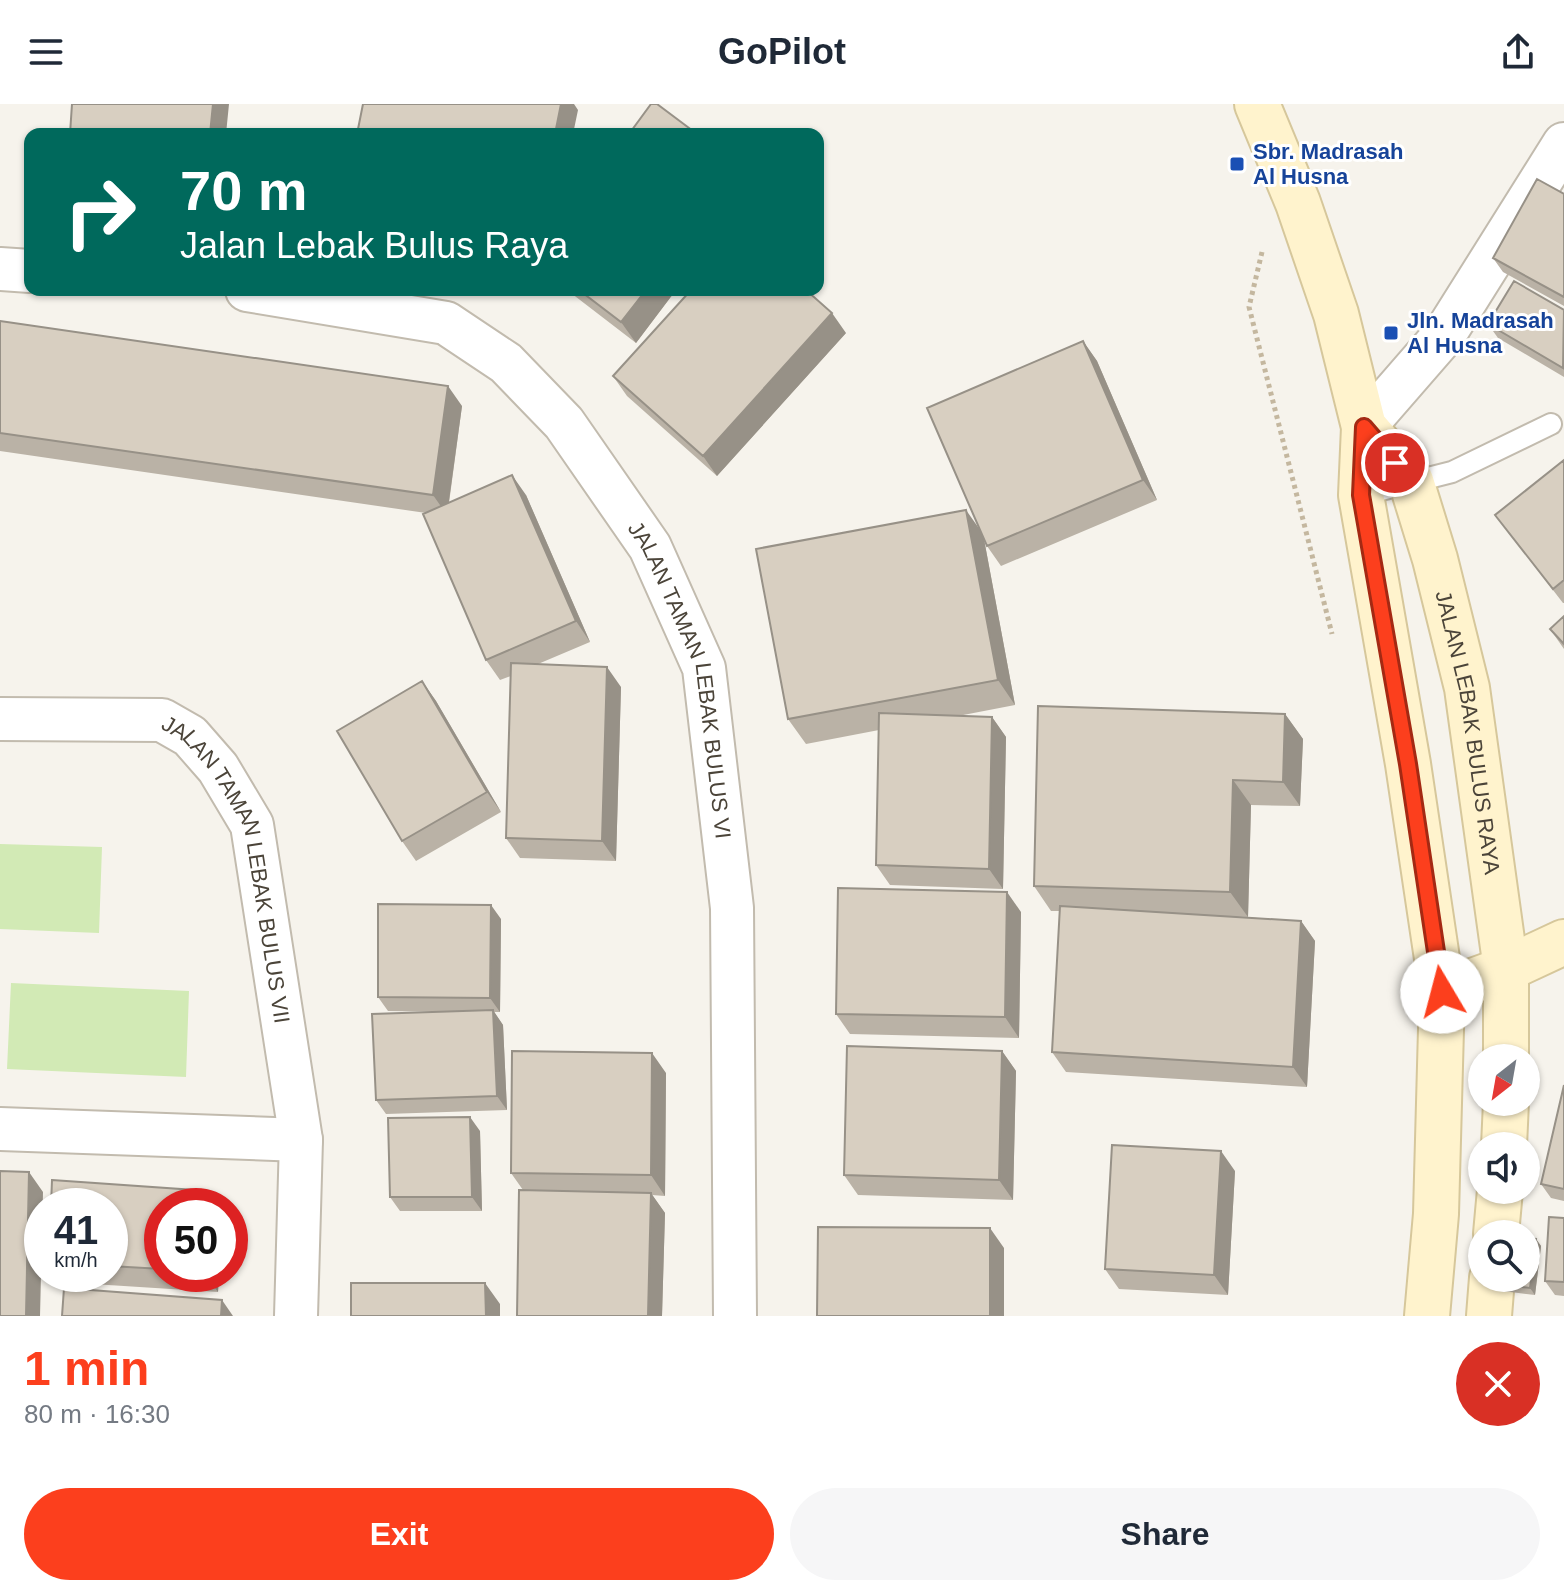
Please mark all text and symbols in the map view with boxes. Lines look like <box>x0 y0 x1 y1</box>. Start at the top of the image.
icon: menu <box>24 30 68 74</box>
icon: share <box>1496 30 1540 74</box>
text: GoPilot <box>718 31 846 72</box>
place label: Sbr. Madrasah Al Husna <box>1253 139 1403 189</box>
marker: Sbr. Madrasah Al Husna <box>1228 155 1246 173</box>
text: 70 m <box>180 159 308 222</box>
icon: right <box>48 160 152 264</box>
text: Jalan Lebak Bulus Raya <box>180 225 568 266</box>
place label: Jln. Madrasah Al Husna <box>1407 308 1554 358</box>
marker: Jln. Madrasah Al Husna <box>1382 324 1400 342</box>
pin <box>1361 429 1429 497</box>
icon: arrive <box>1373 441 1417 485</box>
street label: JALAN TAMAN LEBAK BULUS VI <box>623 516 736 840</box>
street label: JALAN LEBAK BULUS RAYA <box>1431 588 1505 876</box>
street label: JALAN TAMAN LEBAK BULUS VII <box>158 710 295 1025</box>
position arrow <box>1400 950 1484 1034</box>
north arrow <box>1468 1044 1540 1116</box>
map controls <box>1468 1044 1540 1292</box>
button: sound <box>1468 1132 1540 1204</box>
speed limit sign: 50 <box>144 1188 248 1292</box>
text: 41 <box>54 1208 98 1252</box>
button: search <box>1468 1220 1540 1292</box>
text: km/h <box>54 1249 98 1271</box>
text: 1 min <box>24 1342 149 1395</box>
button: close <box>1456 1342 1540 1426</box>
text: 80 m · 16:30 <box>24 1399 170 1429</box>
button: Exit <box>24 1488 774 1580</box>
button: Share <box>790 1488 1540 1580</box>

